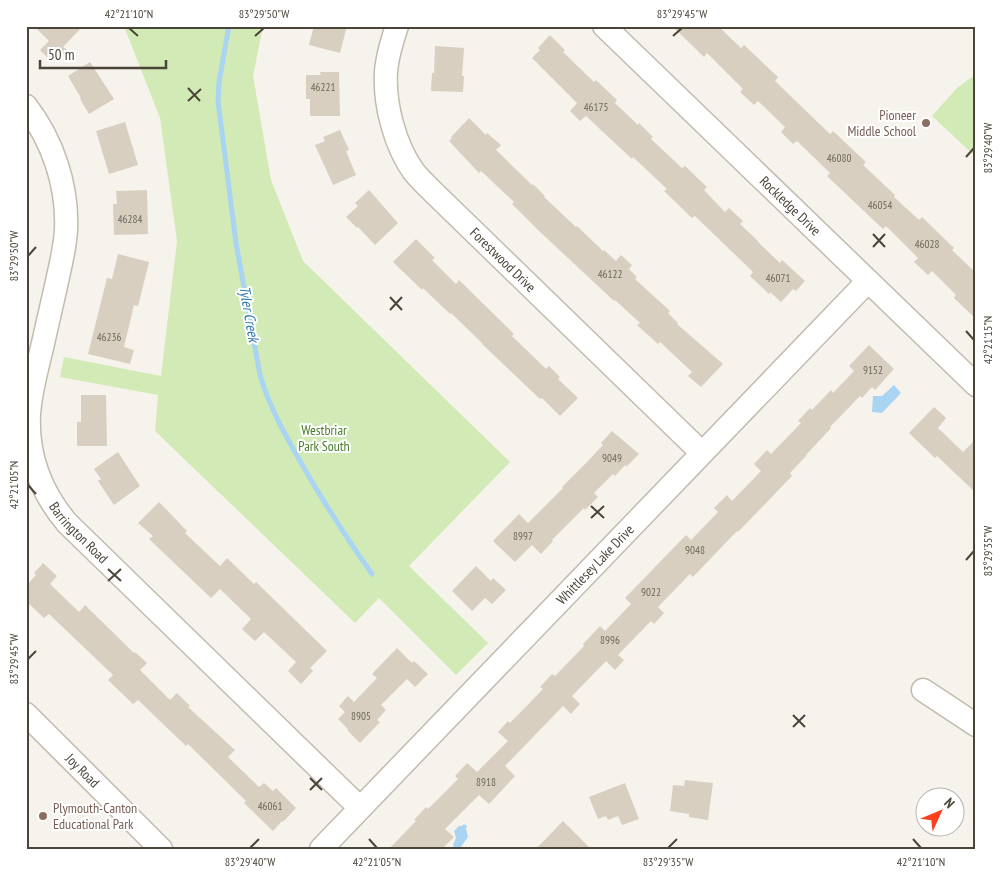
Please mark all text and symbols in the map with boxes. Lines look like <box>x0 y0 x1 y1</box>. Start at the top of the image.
text: 42°21'10"N <box>105 6 153 21</box>
text: 83°29'50"W <box>239 6 289 21</box>
text: 83°29'45"W <box>657 6 707 21</box>
scale bar <box>40 38 166 70</box>
text: 50 m <box>48 45 74 64</box>
house number: 46221 <box>311 80 335 94</box>
house number: 46175 <box>584 100 608 114</box>
place label: Pioneer Middle School <box>847 106 917 140</box>
marker: Pioneer Middle School <box>920 117 932 129</box>
text: 83°29'40"W <box>980 123 995 173</box>
house number: 46080 <box>827 151 851 165</box>
street label: Rockledge Drive <box>756 172 825 240</box>
house number: 46054 <box>868 198 892 212</box>
house number: 46284 <box>118 212 142 226</box>
street label: Forestwood Drive <box>466 224 540 296</box>
text: 83°29'50"W <box>6 231 21 281</box>
house number: 46028 <box>915 237 939 251</box>
house number: 46122 <box>598 267 622 281</box>
house number: 46071 <box>766 271 790 285</box>
water label: Tyler Creek <box>235 284 264 346</box>
text: 42°21'15"N <box>980 316 995 364</box>
house number: 46236 <box>97 330 121 344</box>
house number: 9152 <box>863 363 883 377</box>
park label: Westbriar Park South <box>298 421 350 455</box>
house number: 9049 <box>602 451 622 465</box>
text: 42°21'05"N <box>6 461 21 509</box>
street label: Barrington Road <box>45 499 112 567</box>
street label: Whittlesey Lake Drive <box>552 521 638 608</box>
text: 83°29'35"W <box>980 526 995 576</box>
house number: 8997 <box>513 529 533 543</box>
house number: 9048 <box>685 543 705 557</box>
house number: 9022 <box>641 585 661 599</box>
house number: 8996 <box>600 633 620 647</box>
text: 83°29'45"W <box>6 634 21 684</box>
house number: 8905 <box>351 709 371 723</box>
street label: Joy Road <box>61 749 103 791</box>
house number: 8918 <box>476 775 496 789</box>
north arrow <box>914 788 964 838</box>
text: N <box>940 794 958 812</box>
place label: Plymouth-Canton Educational Park <box>53 799 137 833</box>
house number: 46061 <box>258 799 282 813</box>
marker: Plymouth-Canton Educational Park <box>37 810 49 822</box>
text: 83°29'40"W <box>225 854 275 869</box>
text: 42°21'05"N <box>353 854 401 869</box>
text: 83°29'35"W <box>643 854 693 869</box>
text: 42°21'10"N <box>897 854 945 869</box>

